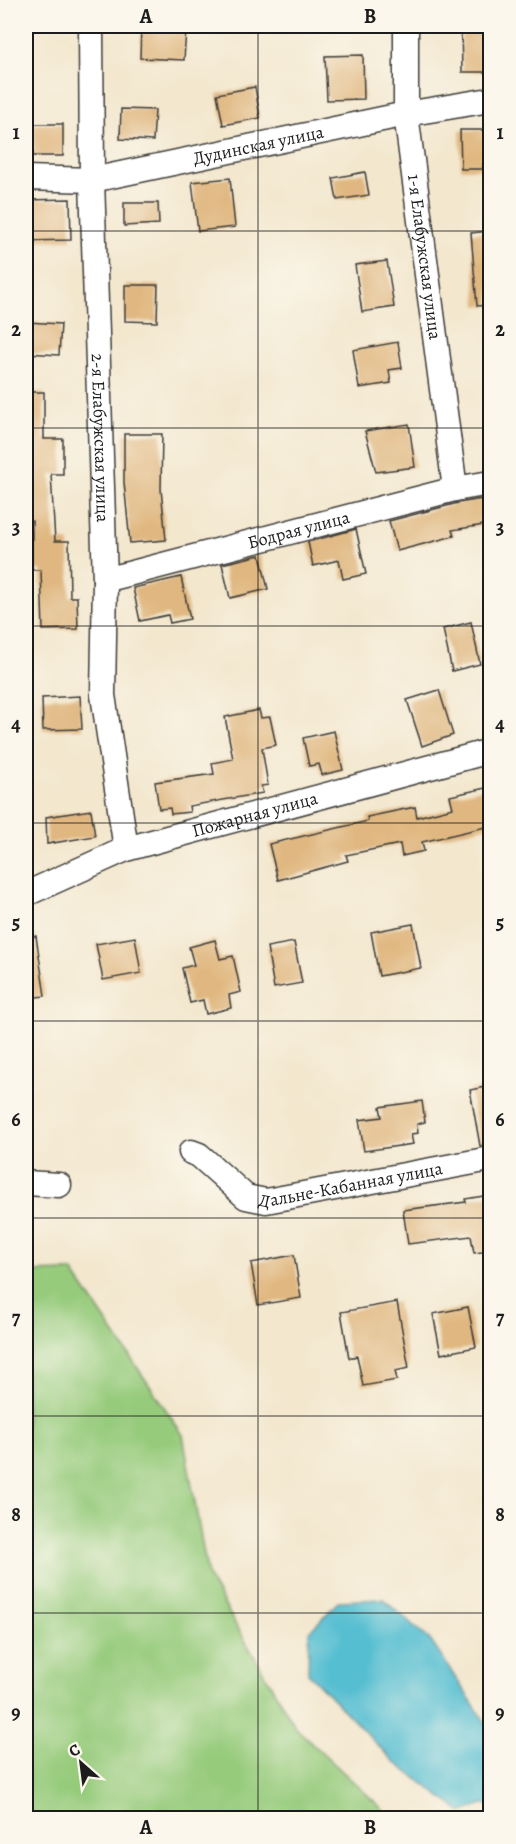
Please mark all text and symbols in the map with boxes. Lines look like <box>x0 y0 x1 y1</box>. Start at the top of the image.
text: A <box>139 3 153 30</box>
text: B <box>364 3 376 30</box>
text: 1 <box>12 119 20 146</box>
street label: Дудинская улица <box>191 119 327 170</box>
text: 1 <box>496 119 504 146</box>
street label: 1-я Елабужская улица <box>402 173 447 342</box>
text: 2 <box>11 316 21 343</box>
text: 2 <box>495 316 505 343</box>
street label: 2-я Елабужская улица <box>86 353 115 523</box>
street label: Бодрая улица <box>245 505 353 554</box>
text: 3 <box>12 514 20 541</box>
text: 3 <box>496 514 504 541</box>
text: 4 <box>11 711 21 738</box>
text: 4 <box>495 711 505 738</box>
street label: Пожарная улица <box>189 786 321 843</box>
text: 5 <box>12 909 20 936</box>
text: 5 <box>496 909 504 936</box>
text: 6 <box>11 1106 21 1133</box>
text: 6 <box>495 1106 505 1133</box>
street label: Дальне-Кабанная улица <box>257 1156 445 1214</box>
text: 7 <box>12 1304 21 1331</box>
text: 7 <box>496 1304 505 1331</box>
text: 8 <box>11 1501 21 1528</box>
text: 8 <box>495 1501 505 1528</box>
text: 9 <box>11 1699 21 1726</box>
text: 9 <box>495 1699 505 1726</box>
north arrow <box>51 1733 111 1793</box>
text: С <box>65 1739 84 1763</box>
text: A <box>139 1814 153 1841</box>
text: B <box>364 1814 376 1841</box>

